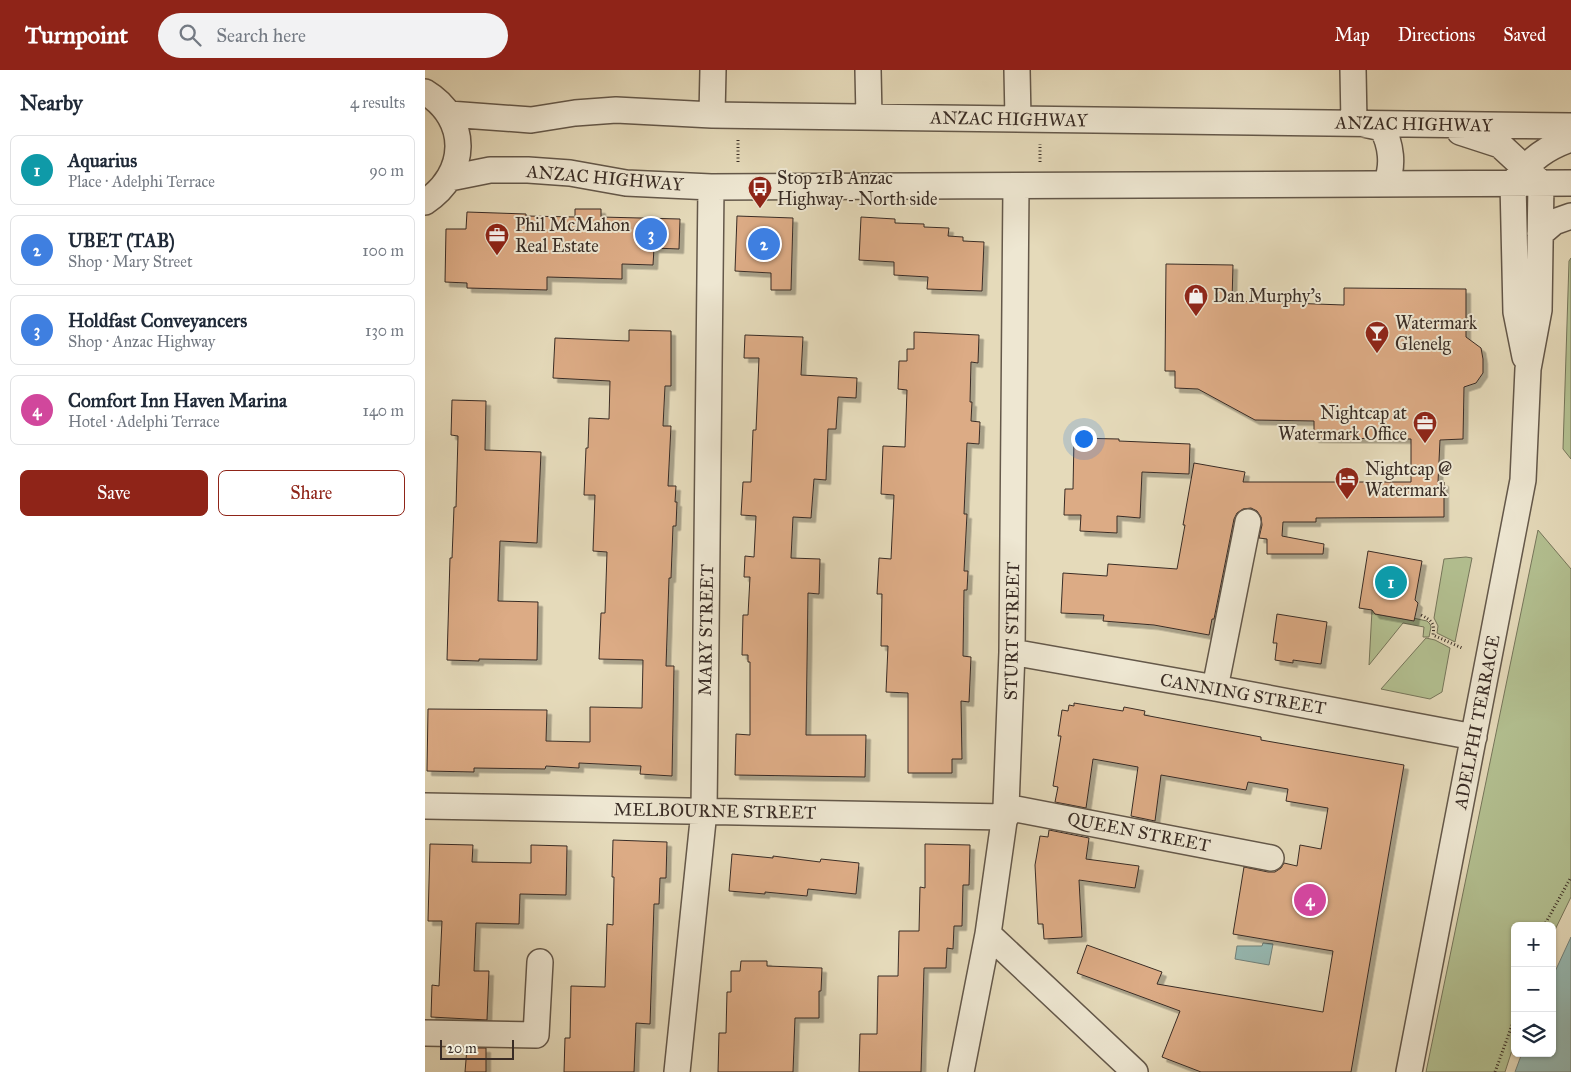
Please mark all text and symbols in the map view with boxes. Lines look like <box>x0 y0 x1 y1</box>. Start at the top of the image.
search box <box>158 13 508 58</box>
text: Turnpoint <box>25 20 128 50</box>
icon: search <box>176 21 204 49</box>
text: Search here <box>216 24 306 47</box>
text: Map <box>1334 24 1370 46</box>
text: Directions <box>1398 24 1475 46</box>
text: Saved <box>1503 24 1546 46</box>
text: Nearby <box>20 90 83 116</box>
text: 4 results <box>350 93 405 112</box>
street label: ANZAC HIGHWAY <box>929 107 1089 131</box>
street label: ANZAC HIGHWAY <box>1334 112 1494 136</box>
text: Aquarius <box>68 149 137 172</box>
street label: ANZAC HIGHWAY <box>525 160 685 196</box>
text: 1 <box>34 161 40 180</box>
text: 90 m <box>369 161 404 180</box>
place label: Stop 21B Anzac Highway - North side <box>777 167 938 211</box>
text: Place · Adelphi Terrace <box>68 172 215 191</box>
bus stop icon: Stop 21B Anzac Highway - North side <box>747 175 773 209</box>
place label: Phil McMahon Real Estate <box>515 214 630 257</box>
pin: 3 <box>635 215 667 253</box>
office icon: Phil McMahon Real Estate <box>484 222 510 256</box>
pin: 2 <box>748 225 780 263</box>
text: UBET (TAB) <box>68 229 175 252</box>
text: 2 <box>33 241 41 260</box>
text: 100 m <box>362 241 404 260</box>
text: Shop · Mary Street <box>68 252 193 271</box>
shop icon: Dan Murphy's <box>1183 283 1209 317</box>
place label: Dan Murphy's <box>1213 285 1321 307</box>
text: Holdfast Conveyancers <box>68 309 247 332</box>
place label: Watermark Glenelg <box>1395 312 1478 356</box>
bar icon: Watermark Glenelg <box>1364 320 1390 354</box>
text: 3 <box>34 321 40 340</box>
text: 130 m <box>365 321 404 340</box>
text: Shop · Anzac Highway <box>68 332 215 351</box>
text: Comfort Inn Haven Marina <box>68 389 287 412</box>
text: 4 <box>33 401 41 420</box>
text: 140 m <box>363 401 404 420</box>
place label: Nightcap at Watermark Office <box>1278 402 1408 445</box>
office icon: Nightcap at Watermark Office <box>1412 410 1438 444</box>
text: Hotel · Adelphi Terrace <box>68 412 220 431</box>
your location <box>1071 426 1097 452</box>
place label: Nightcap @ Watermark <box>1365 458 1452 501</box>
hotel icon: Nightcap @ Watermark <box>1334 466 1360 500</box>
button: Save <box>20 470 208 516</box>
button: Share <box>218 470 405 516</box>
street label: STURT STREET <box>1000 561 1024 701</box>
pin: 1 <box>1375 563 1407 601</box>
street label: MARY STREET <box>694 564 718 696</box>
street label: ADELPHI TERRACE <box>1449 633 1505 812</box>
street label: CANNING STREET <box>1158 669 1328 719</box>
street label: MELBOURNE STREET <box>614 798 816 824</box>
street label: QUEEN STREET <box>1066 807 1212 857</box>
pin: 4 <box>1294 881 1326 919</box>
map controls <box>1511 922 1556 1057</box>
button: + <box>1511 922 1556 967</box>
button: − <box>1511 967 1556 1012</box>
button: layers <box>1511 1012 1556 1057</box>
scale bar <box>440 1037 514 1060</box>
text: 20 m <box>447 1040 477 1057</box>

